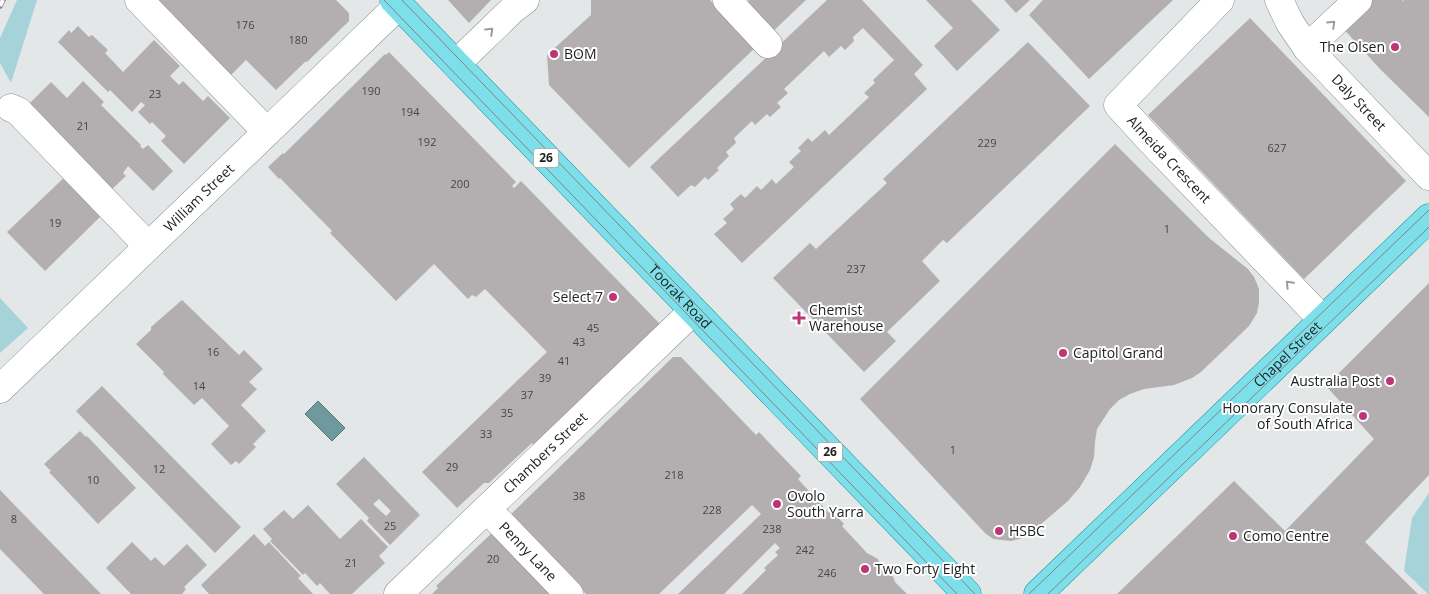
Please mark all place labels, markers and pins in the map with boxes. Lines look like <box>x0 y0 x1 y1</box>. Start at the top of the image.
place label: The Olsen <box>1320 37 1385 56</box>
marker: The Olsen <box>1389 41 1401 53</box>
place label: BOM <box>564 44 597 63</box>
marker: BOM <box>548 48 560 60</box>
place label: Select 7 <box>553 287 603 306</box>
marker: Select 7 <box>607 291 619 303</box>
place label: Chemist Warehouse <box>809 300 884 335</box>
marker: Chemist Warehouse <box>793 312 805 324</box>
place label: Capitol Grand <box>1073 343 1163 362</box>
marker: Capitol Grand <box>1057 347 1069 359</box>
place label: Australia Post <box>1290 371 1380 390</box>
marker: Australia Post <box>1384 375 1396 387</box>
place label: Honorary Consulate of South Africa <box>1222 398 1353 433</box>
marker: Honorary Consulate of South Africa <box>1357 410 1369 422</box>
place label: Ovolo South Yarra <box>787 486 864 521</box>
marker: Ovolo South Yarra <box>771 498 783 510</box>
place label: HSBC <box>1009 521 1045 540</box>
marker: HSBC <box>993 525 1005 537</box>
place label: Como Centre <box>1243 526 1329 545</box>
marker: Como Centre <box>1227 530 1239 542</box>
place label: Two Forty Eight <box>875 559 975 578</box>
marker: Two Forty Eight <box>859 563 871 575</box>

